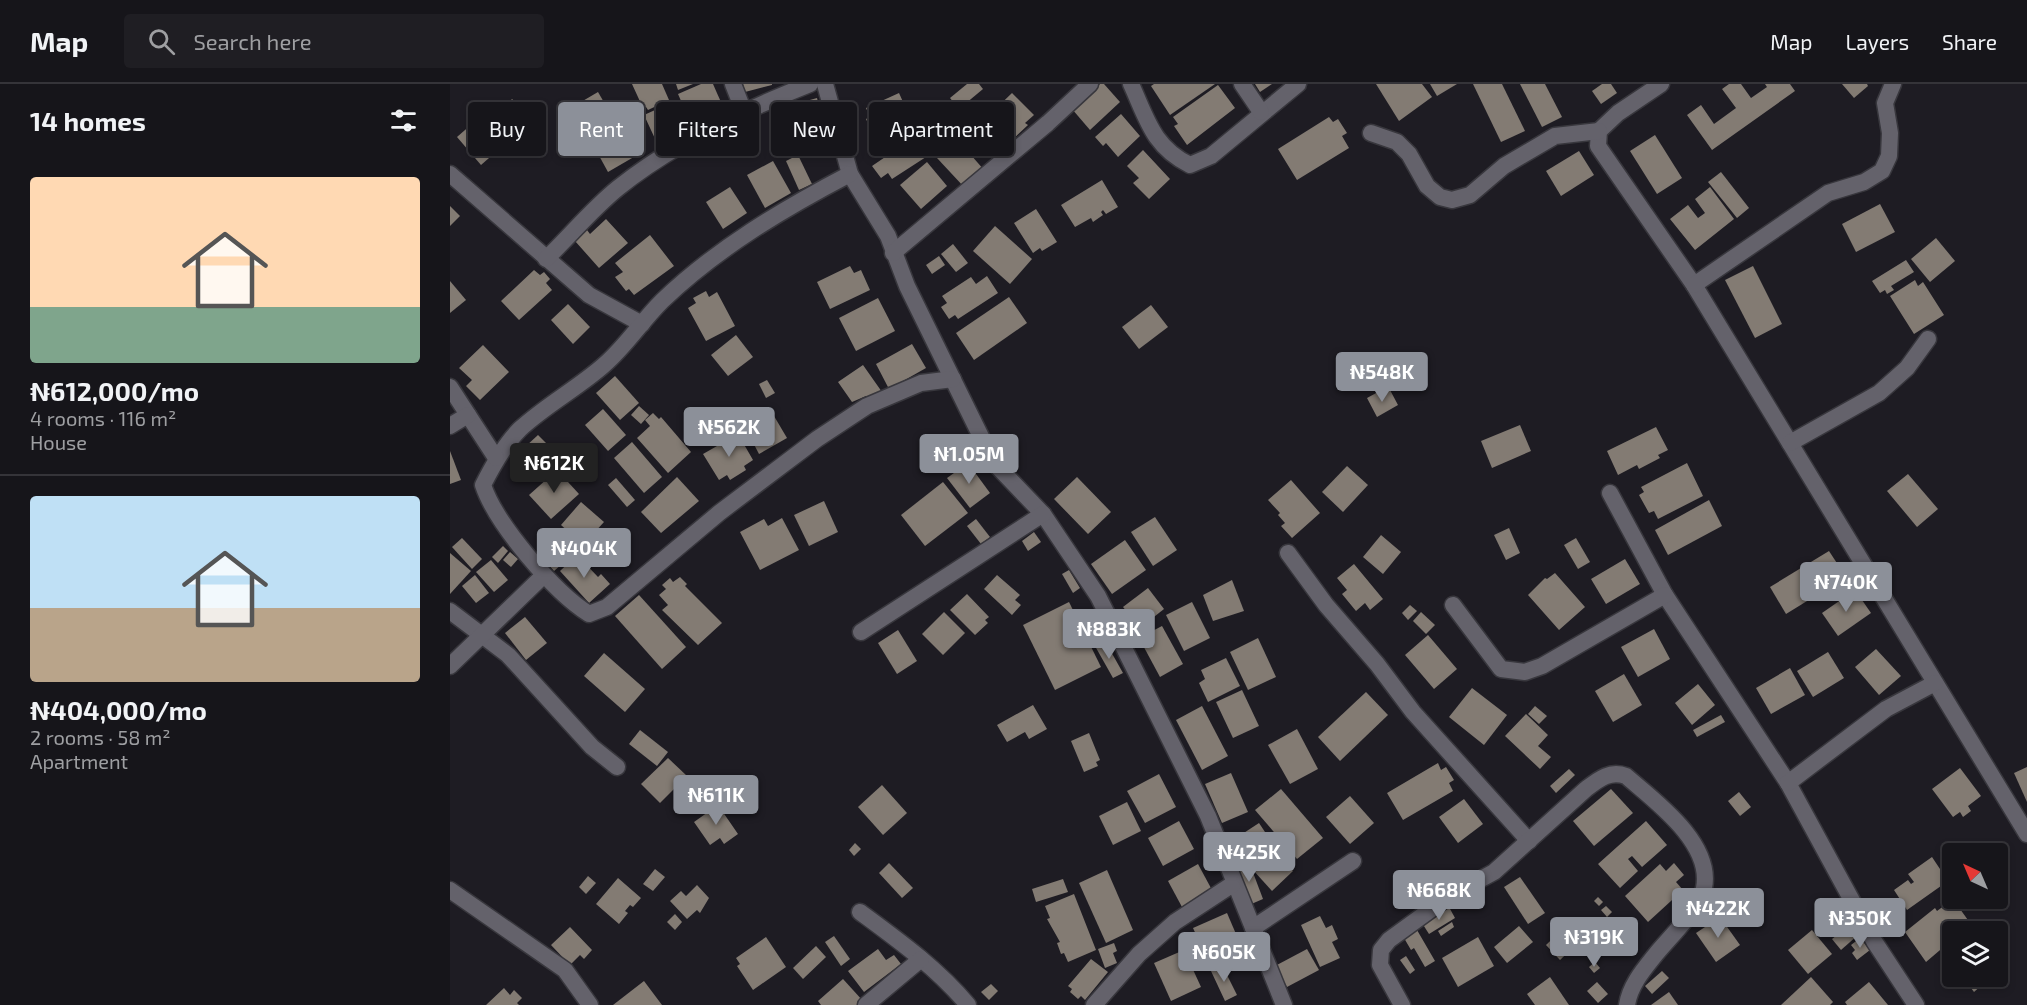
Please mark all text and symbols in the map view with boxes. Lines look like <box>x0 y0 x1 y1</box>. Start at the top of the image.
search box <box>124 14 544 68</box>
text: Map <box>30 24 88 58</box>
icon: search <box>145 25 178 58</box>
text: Search here <box>193 28 312 54</box>
text: Map <box>1770 29 1812 54</box>
text: Layers <box>1845 29 1909 54</box>
text: Share <box>1942 29 1997 54</box>
chip: Buy <box>468 102 546 156</box>
chip: Rent <box>558 102 644 156</box>
chip: Filters <box>656 102 759 156</box>
chip: New <box>771 102 857 156</box>
chip: Apartment <box>869 102 1014 156</box>
icon: filters <box>387 104 420 137</box>
text: 14 homes <box>30 105 146 136</box>
icon: home <box>171 216 279 324</box>
pin: ₦548K <box>1340 352 1424 403</box>
text: ₦548K <box>1350 359 1414 383</box>
text: ₦612,000/mo <box>30 375 199 406</box>
text: 4 rooms · 116 m² <box>30 406 176 430</box>
pin: ₦562K <box>687 407 771 458</box>
text: ₦562K <box>698 414 760 438</box>
text: House <box>30 430 87 454</box>
pin: ₦1.05M <box>920 434 1018 485</box>
text: ₦1.05M <box>934 441 1004 465</box>
pin: ₦612K <box>512 443 596 494</box>
text: ₦612K <box>524 450 584 474</box>
pin: ₦404K <box>542 528 626 579</box>
icon: home <box>171 535 279 643</box>
text: ₦404K <box>551 535 617 559</box>
pin: ₦740K <box>1804 562 1888 613</box>
text: ₦740K <box>1814 569 1878 593</box>
pin: ₦883K <box>1067 609 1151 660</box>
text: ₦883K <box>1077 616 1141 640</box>
text: ₦404,000/mo <box>30 694 207 725</box>
text: 2 rooms · 58 m² <box>30 725 171 749</box>
text: Apartment <box>30 749 128 773</box>
pin: ₦611K <box>674 775 758 826</box>
text: ₦611K <box>687 782 745 806</box>
pin: ₦425K <box>1207 832 1291 883</box>
text: ₦425K <box>1217 839 1281 863</box>
north arrow <box>1942 843 2008 909</box>
map controls <box>1942 843 2008 987</box>
pin: ₦668K <box>1397 870 1481 921</box>
text: ₦668K <box>1407 877 1471 901</box>
pin: ₦422K <box>1676 888 1760 939</box>
text: ₦422K <box>1686 895 1750 919</box>
pin: ₦350K <box>1818 898 1902 949</box>
text: ₦350K <box>1828 905 1892 929</box>
pin: ₦319K <box>1552 917 1636 968</box>
button: layers <box>1942 921 2008 987</box>
text: ₦319K <box>1564 924 1624 948</box>
pin: ₦605K <box>1182 932 1266 983</box>
text: ₦605K <box>1192 939 1256 963</box>

